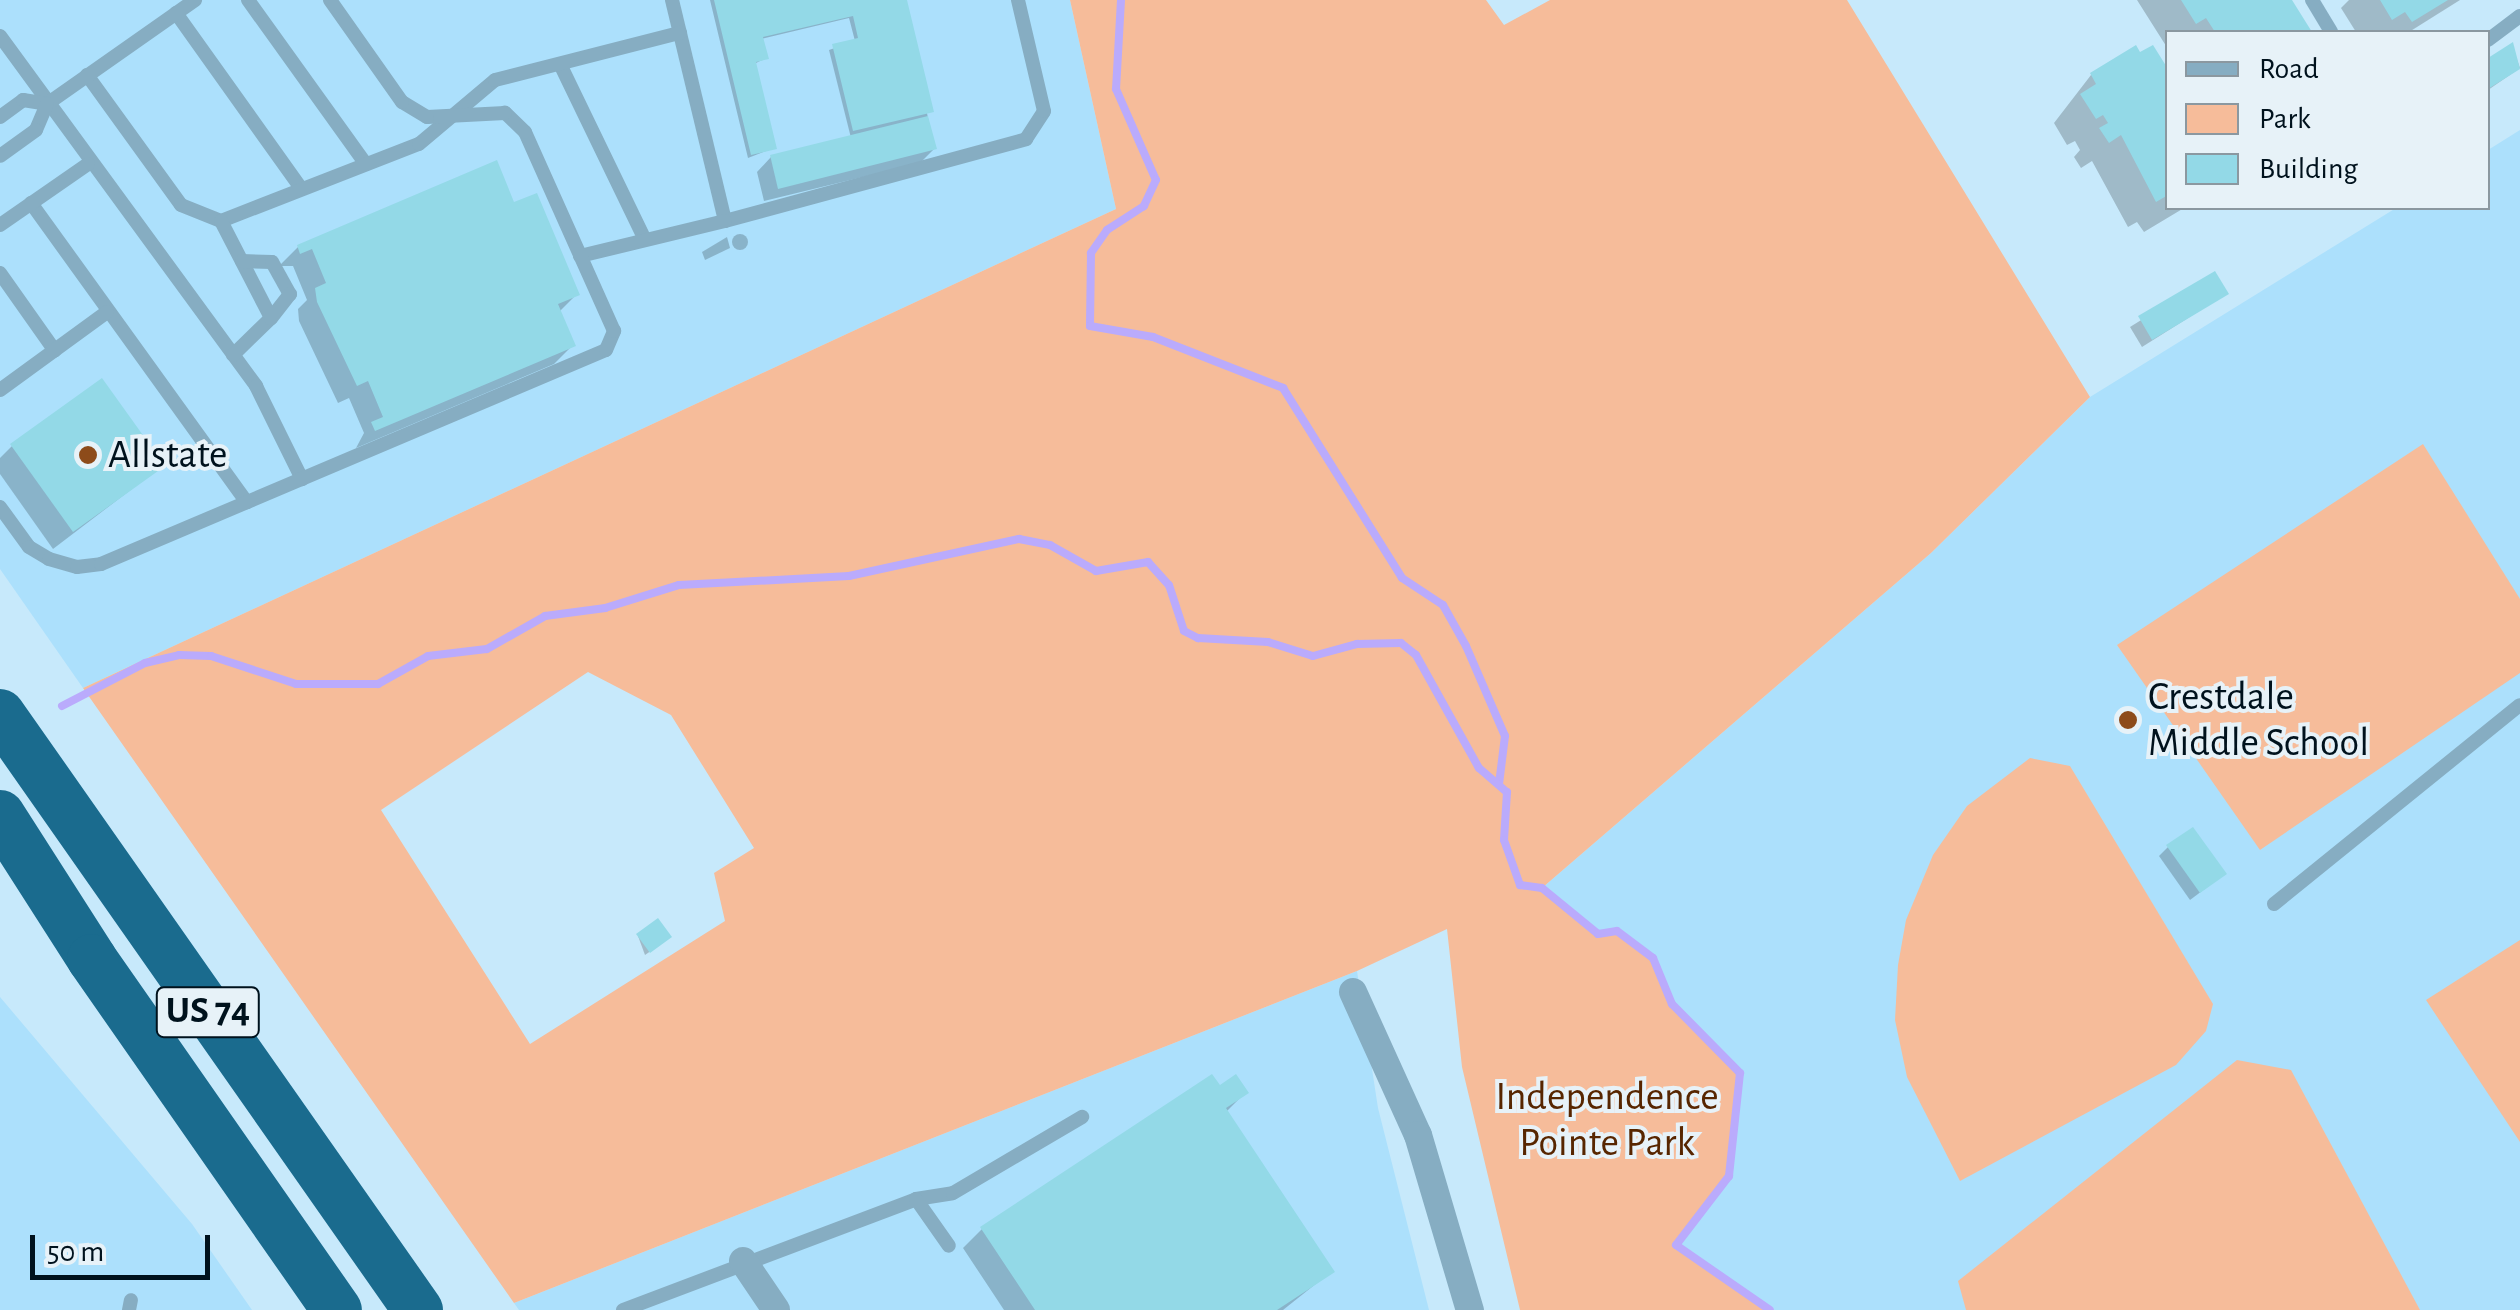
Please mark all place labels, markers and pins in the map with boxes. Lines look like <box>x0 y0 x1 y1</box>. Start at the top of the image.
place label: Allstate <box>108 431 228 479</box>
marker: Allstate <box>77 444 99 466</box>
place label: Crestdale Middle School <box>2148 673 2369 767</box>
marker: Crestdale Middle School <box>2117 709 2139 731</box>

